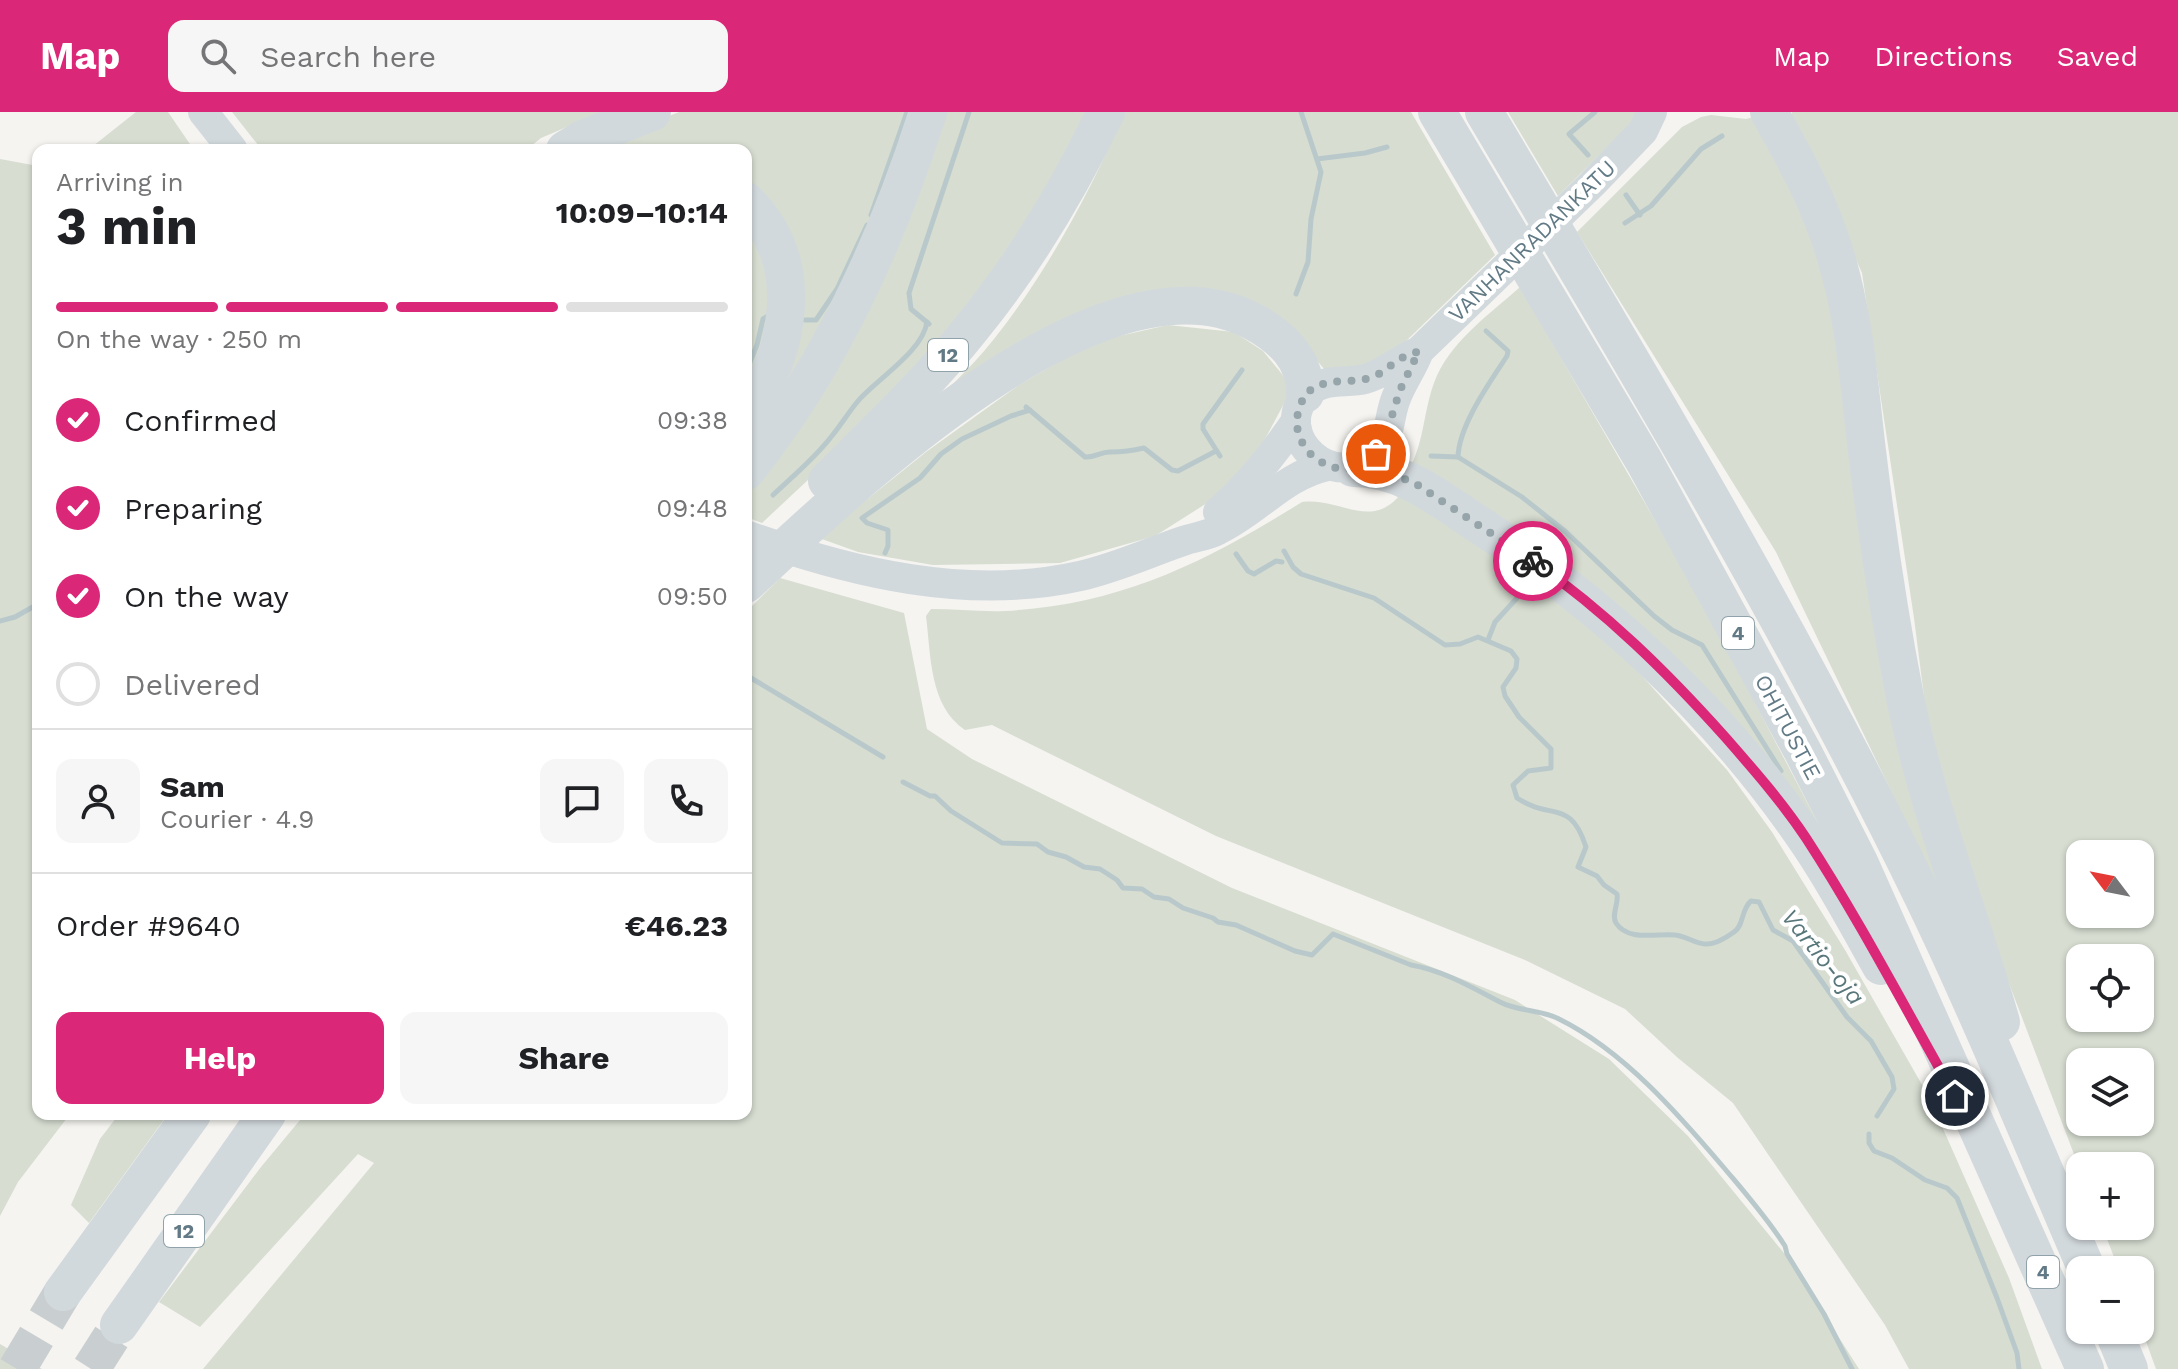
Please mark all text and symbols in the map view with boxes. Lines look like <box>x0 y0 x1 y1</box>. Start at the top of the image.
search box <box>168 20 728 92</box>
text: Map <box>40 34 120 78</box>
icon: search <box>196 34 240 78</box>
text: Search here <box>260 39 436 74</box>
text: Map <box>1773 40 1830 73</box>
text: Directions <box>1874 40 2013 73</box>
text: Saved <box>2057 40 2138 73</box>
street label: VANHANRADANKATU <box>1444 155 1620 327</box>
text: Arriving in <box>56 167 184 197</box>
text: 10:09–10:14 <box>556 195 728 230</box>
text: 3 min <box>56 196 198 257</box>
text: On the way · 250 m <box>56 324 302 354</box>
road number: 12 <box>928 339 968 371</box>
icon: check <box>56 398 100 442</box>
text: Confirmed <box>124 403 278 438</box>
text: 09:38 <box>657 405 728 435</box>
pin <box>1342 420 1410 488</box>
icon: bag <box>1354 432 1398 476</box>
icon: check <box>56 486 100 530</box>
text: Preparing <box>124 491 262 526</box>
text: 09:48 <box>656 493 728 523</box>
courier <box>1493 521 1573 601</box>
icon: bike <box>1511 539 1555 583</box>
icon: check <box>56 574 100 618</box>
text: On the way <box>124 579 289 614</box>
text: 09:50 <box>657 581 728 611</box>
road number: 4 <box>1722 617 1754 649</box>
text: Delivered <box>124 667 261 702</box>
street label: OHITUSTIE <box>1750 670 1826 784</box>
button: person <box>56 759 140 843</box>
button: chat <box>540 759 624 843</box>
button: phone <box>644 759 728 843</box>
text: Sam <box>160 769 225 804</box>
text: Courier · 4.9 <box>160 804 314 834</box>
north arrow <box>2066 840 2154 928</box>
map controls <box>2066 840 2154 1344</box>
water label: Vartio-oja <box>1776 903 1870 1011</box>
text: Order #9640 <box>56 908 241 943</box>
text: €46.23 <box>625 908 728 943</box>
button: locate <box>2066 944 2154 1032</box>
button: Help <box>56 1012 384 1104</box>
button: Share <box>400 1012 728 1104</box>
button: layers <box>2066 1048 2154 1136</box>
pin <box>1921 1062 1989 1130</box>
icon: home <box>1933 1074 1977 1118</box>
button: + <box>2066 1152 2154 1240</box>
road number: 12 <box>164 1215 204 1247</box>
road number: 4 <box>2027 1256 2059 1288</box>
button: − <box>2066 1256 2154 1344</box>

